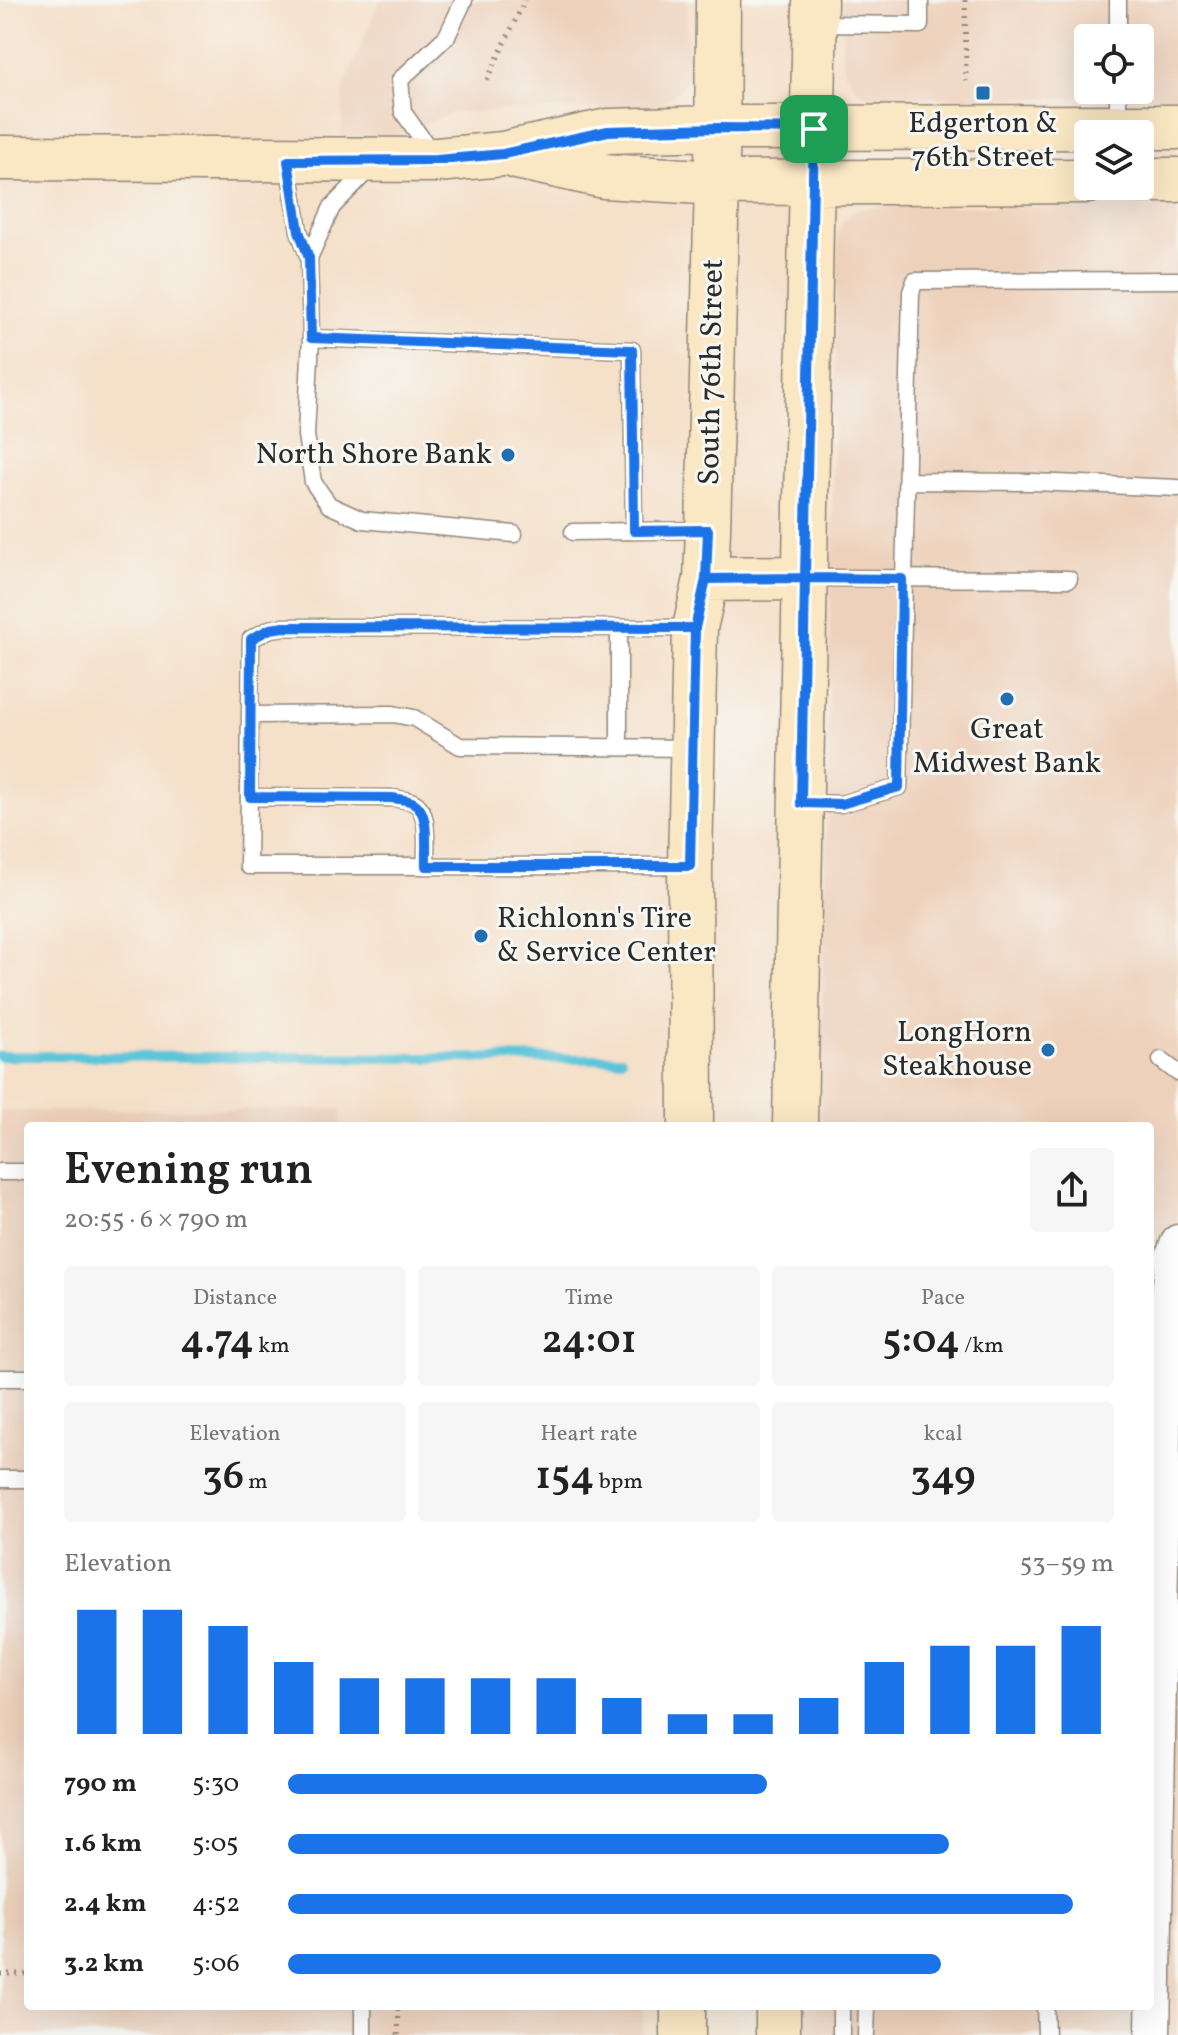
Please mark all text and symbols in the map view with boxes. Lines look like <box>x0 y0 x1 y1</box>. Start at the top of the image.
map controls <box>1074 24 1154 200</box>
button: locate <box>1074 24 1154 104</box>
marker: Edgerton & 76th Street <box>974 84 992 102</box>
pin <box>780 95 848 163</box>
place label: Edgerton & 76th Street <box>908 103 1058 179</box>
icon: arrive <box>792 107 836 151</box>
button: layers <box>1074 120 1154 200</box>
street label: South 76th Street <box>689 258 735 486</box>
place label: North Shore Bank <box>256 434 492 476</box>
marker: North Shore Bank <box>499 446 517 464</box>
marker: Great Midwest Bank <box>998 690 1016 708</box>
place label: Great Midwest Bank <box>913 709 1101 785</box>
place label: Richlonn's Tire & Service Center <box>497 898 716 974</box>
marker: Richlonn's Tire & Service Center <box>472 927 490 945</box>
place label: LongHorn Steakhouse <box>882 1012 1032 1088</box>
marker: LongHorn Steakhouse <box>1039 1041 1057 1059</box>
text: Evening run <box>64 1141 313 1202</box>
button: share <box>1030 1148 1114 1232</box>
text: 20:55 · 6 × 790 m <box>64 1202 248 1238</box>
text: Distance <box>193 1283 277 1314</box>
text: Time <box>565 1283 613 1314</box>
text: Pace <box>921 1283 965 1314</box>
text: 4.74 <box>180 1314 254 1370</box>
text: 24:01 <box>541 1314 637 1370</box>
text: 5:04 <box>882 1314 960 1370</box>
text: km <box>254 1331 290 1362</box>
text: /km <box>960 1331 1004 1362</box>
text: Elevation <box>189 1419 281 1450</box>
text: Heart rate <box>540 1419 638 1450</box>
text: kcal <box>923 1419 963 1450</box>
text: 36 <box>202 1450 244 1506</box>
text: 154 <box>535 1450 594 1506</box>
text: 349 <box>910 1450 976 1506</box>
text: m <box>244 1467 268 1498</box>
text: bpm <box>594 1467 643 1498</box>
text: Elevation <box>64 1546 172 1582</box>
text: 53–59 m <box>1020 1546 1114 1582</box>
text: 790 m <box>64 1766 137 1802</box>
text: 5:30 <box>192 1766 239 1802</box>
text: 1.6 km <box>64 1826 142 1862</box>
text: 5:05 <box>192 1826 239 1862</box>
text: 2.4 km <box>64 1886 147 1922</box>
text: 4:52 <box>192 1886 240 1922</box>
text: 3.2 km <box>64 1946 144 1982</box>
text: 5:06 <box>192 1946 240 1982</box>

